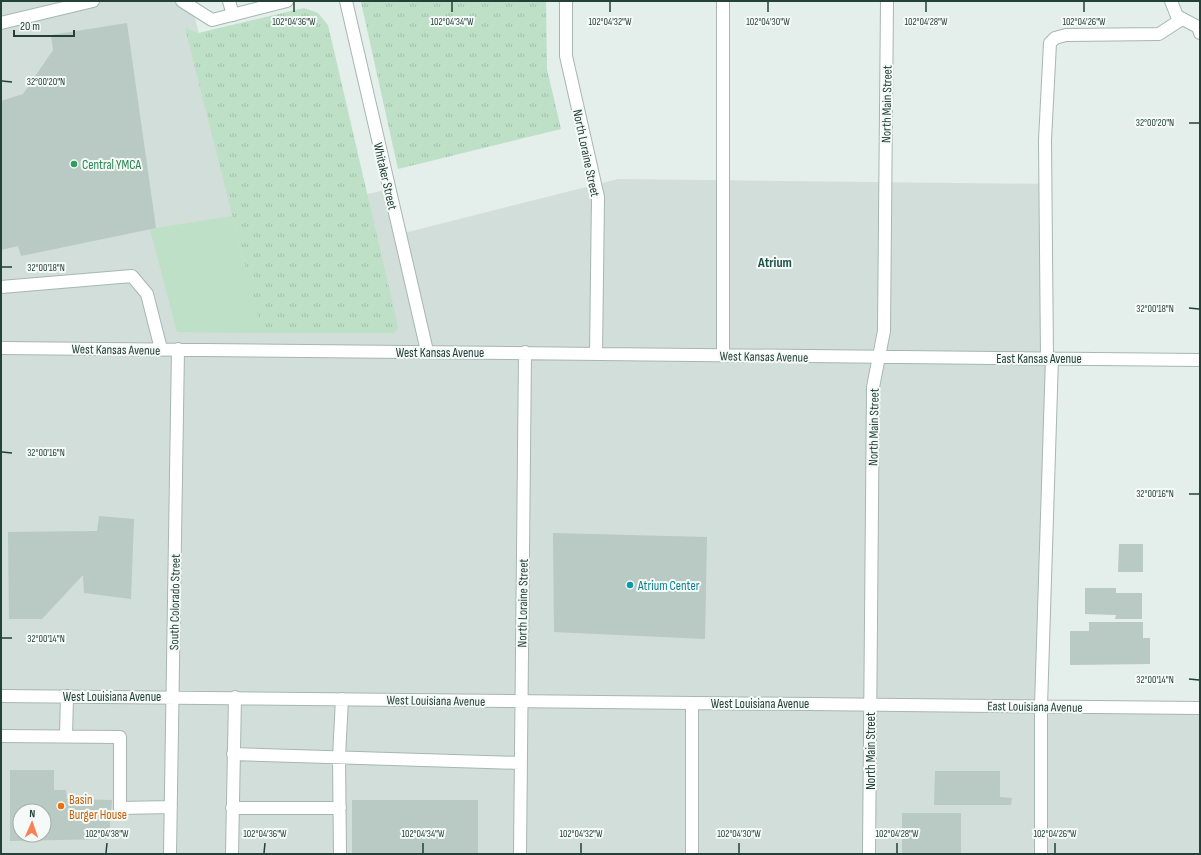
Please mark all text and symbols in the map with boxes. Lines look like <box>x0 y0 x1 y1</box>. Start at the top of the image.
scale bar <box>14 12 74 38</box>
text: 102°04'36"W <box>272 16 316 28</box>
text: 102°04'34"W <box>430 16 474 28</box>
text: 102°04'32"W <box>588 16 632 28</box>
text: 102°04'30"W <box>746 16 790 28</box>
text: 102°04'28"W <box>904 16 948 28</box>
text: 102°04'26"W <box>1062 16 1106 28</box>
text: 20 m <box>20 19 40 34</box>
street label: North Main Street <box>878 65 896 143</box>
text: 32°00'20"N <box>27 76 65 88</box>
street label: North Loraine Street <box>569 108 603 198</box>
text: 32°00'20"N <box>1136 117 1174 129</box>
street label: Whitaker Street <box>370 141 401 211</box>
place label: Central YMCA <box>82 157 142 173</box>
marker: Central YMCA <box>69 159 79 169</box>
district label: Atrium <box>757 254 792 271</box>
text: 32°00'18"N <box>27 262 65 274</box>
text: 32°00'18"N <box>1136 303 1174 315</box>
street label: West Kansas Avenue <box>72 341 160 359</box>
street label: West Kansas Avenue <box>396 345 484 361</box>
street label: West Kansas Avenue <box>720 348 808 366</box>
street label: East Kansas Avenue <box>996 351 1082 367</box>
street label: North Main Street <box>865 388 883 466</box>
text: 32°00'16"N <box>27 447 65 459</box>
text: 32°00'16"N <box>1136 488 1174 500</box>
street label: South Colorado Street <box>166 554 184 650</box>
street label: North Loraine Street <box>514 558 532 648</box>
place label: Atrium Center <box>637 578 700 594</box>
marker: Atrium Center <box>625 580 635 590</box>
text: 32°00'14"N <box>27 633 65 645</box>
text: 32°00'14"N <box>1136 674 1174 686</box>
street label: West Louisiana Avenue <box>63 689 161 705</box>
street label: West Louisiana Avenue <box>387 692 485 710</box>
street label: West Louisiana Avenue <box>711 696 809 712</box>
street label: East Louisiana Avenue <box>987 698 1083 716</box>
street label: North Main Street <box>863 712 879 790</box>
place label: Basin Burger House <box>69 792 127 823</box>
marker: Basin Burger House <box>56 801 66 811</box>
north arrow <box>12 803 52 843</box>
text: N <box>29 807 36 820</box>
text: 102°04'38"W <box>85 828 129 840</box>
text: 102°04'36"W <box>243 828 287 840</box>
text: 102°04'34"W <box>401 828 445 840</box>
text: 102°04'32"W <box>559 828 603 840</box>
text: 102°04'30"W <box>717 828 761 840</box>
text: 102°04'28"W <box>875 828 919 840</box>
text: 102°04'26"W <box>1033 828 1077 840</box>

